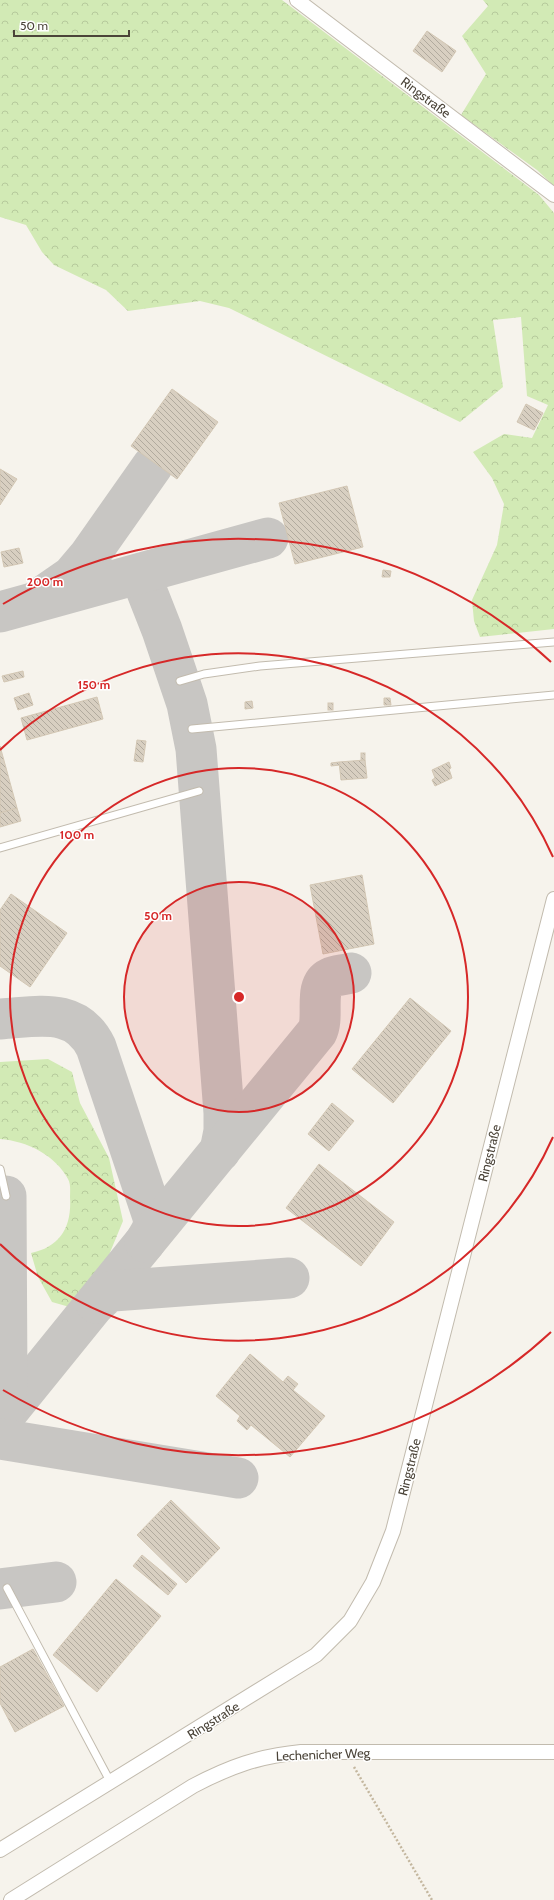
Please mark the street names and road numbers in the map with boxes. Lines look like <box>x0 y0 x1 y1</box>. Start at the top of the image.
street label: Ringstraße <box>398 73 454 121</box>
street label: Ringstraße <box>474 1122 504 1183</box>
street label: Ringstraße <box>394 1436 424 1497</box>
street label: Ringstraße <box>184 1698 242 1742</box>
street label: Lechenicher Weg <box>276 1744 371 1764</box>

